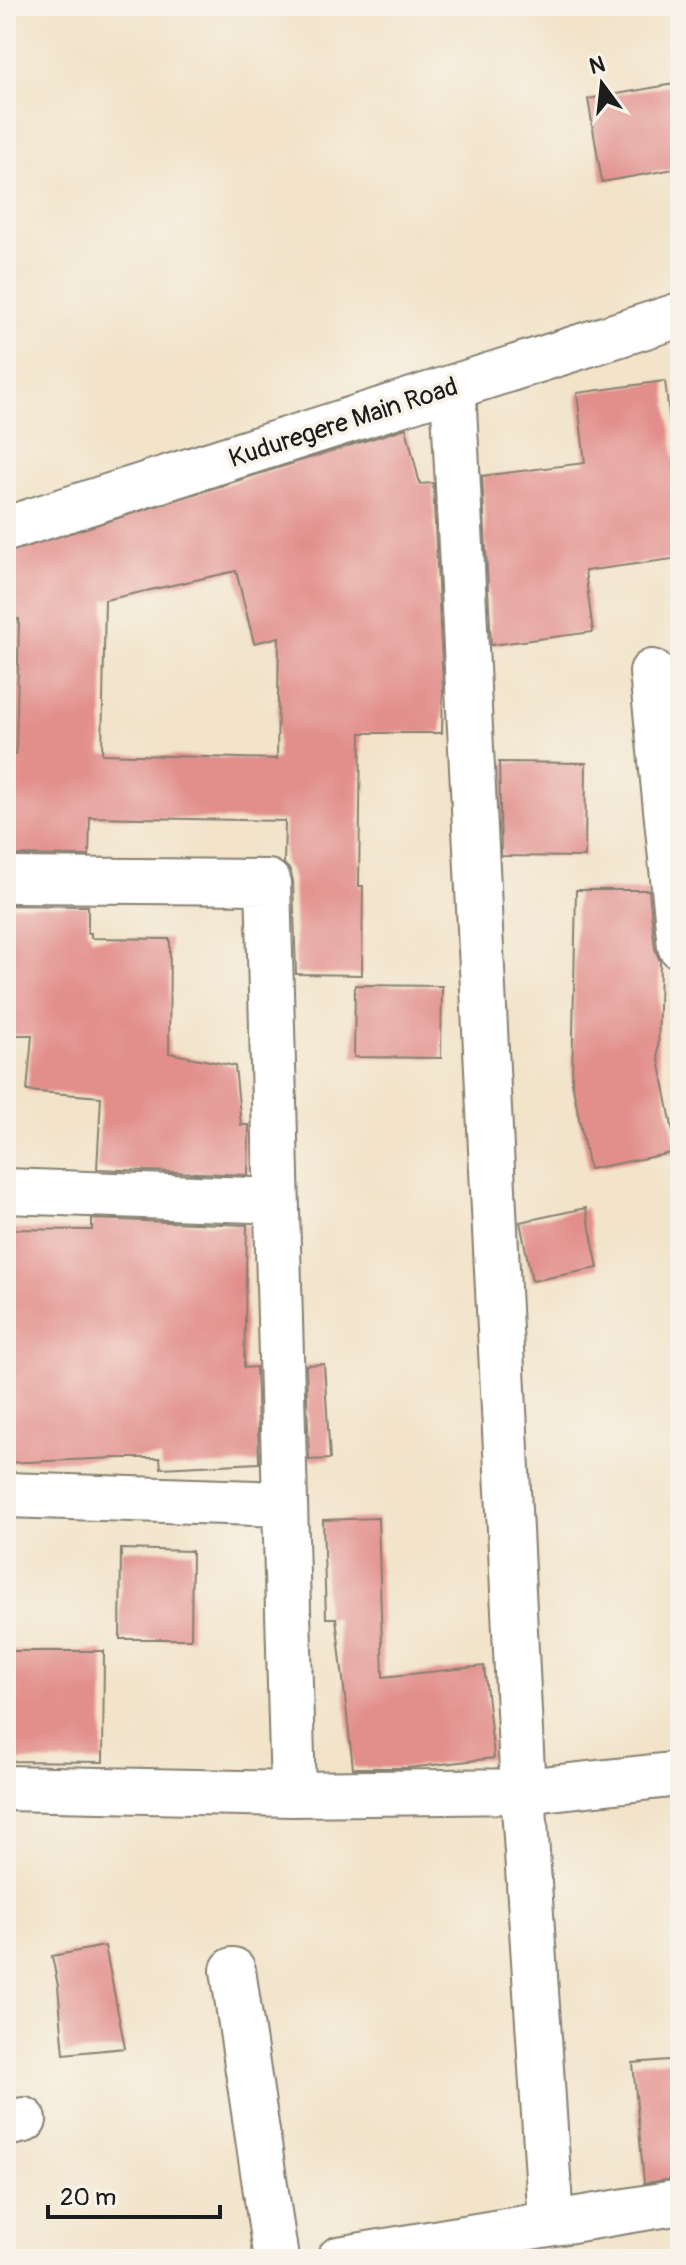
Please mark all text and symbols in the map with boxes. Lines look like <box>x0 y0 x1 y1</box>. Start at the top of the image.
north arrow <box>562 44 642 124</box>
text: N <box>586 50 608 81</box>
street label: Kuduregere Main Road <box>225 371 462 475</box>
scale bar <box>48 2169 220 2219</box>
text: 20 m <box>60 2183 116 2212</box>

